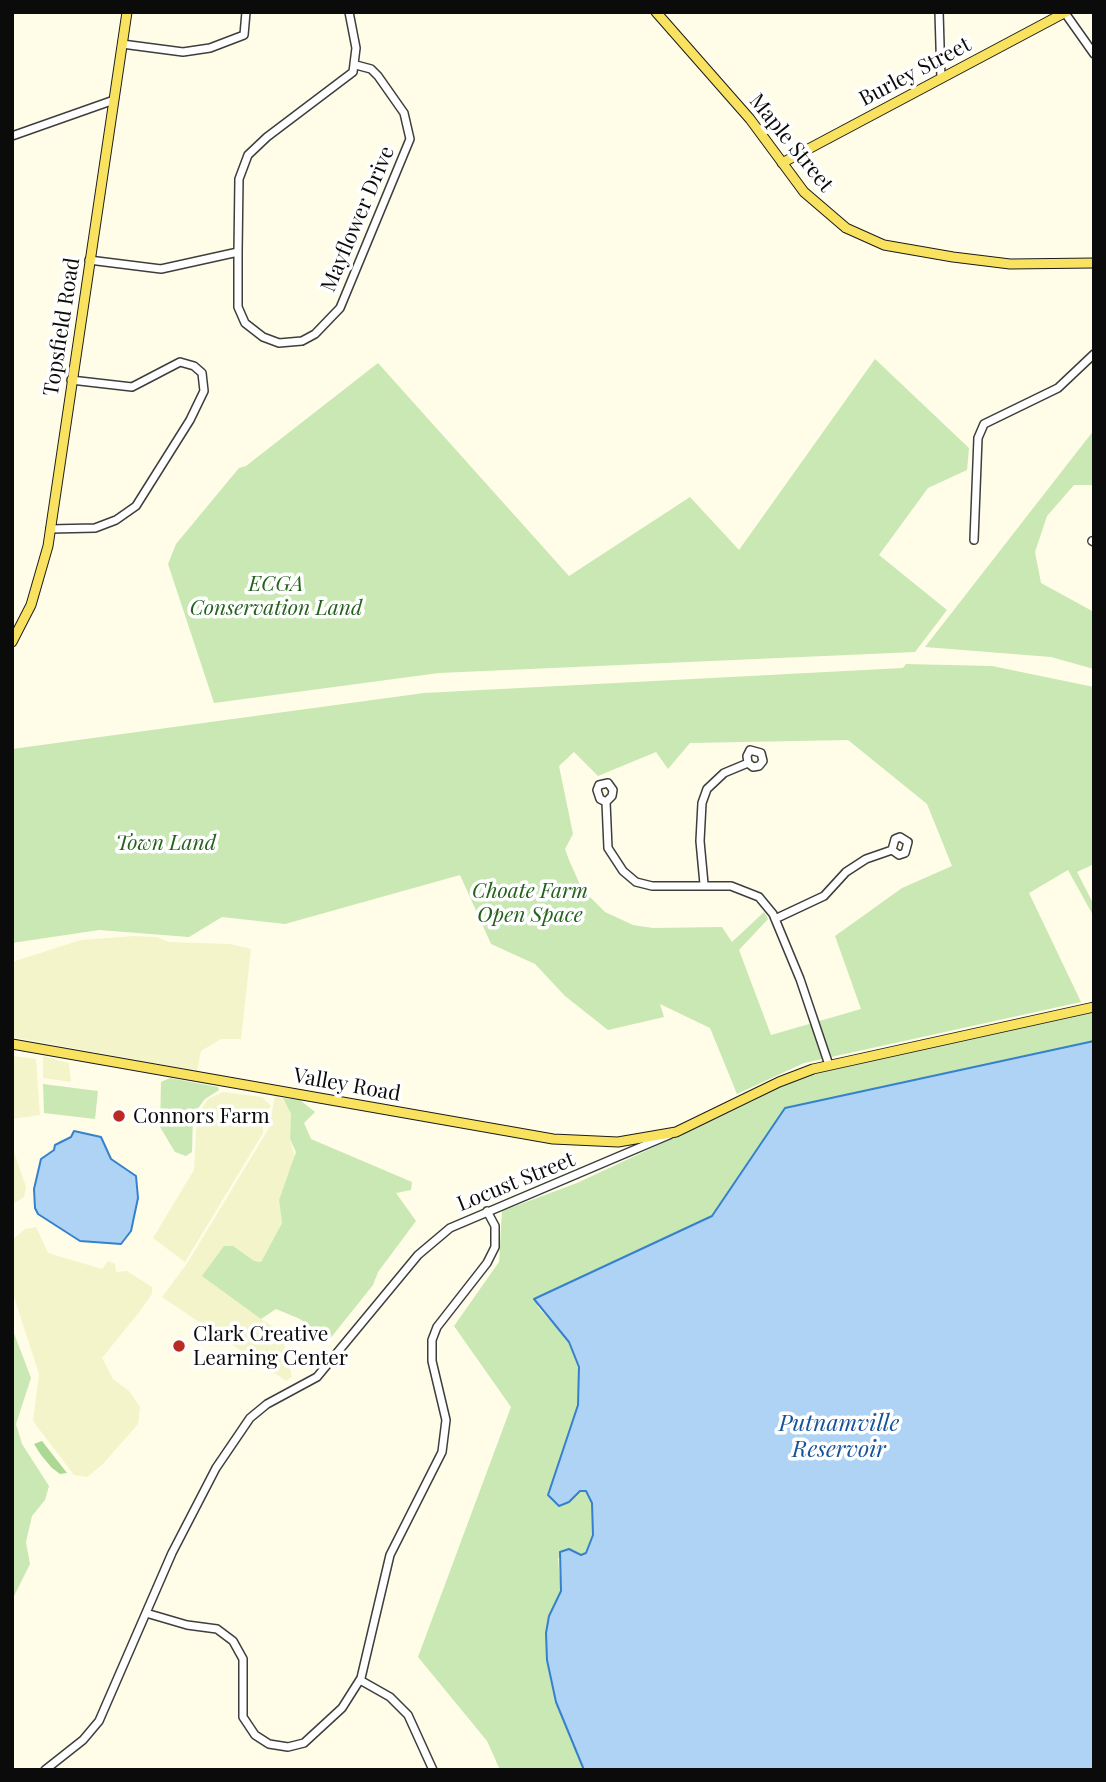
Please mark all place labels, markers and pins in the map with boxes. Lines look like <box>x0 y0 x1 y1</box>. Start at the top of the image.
place label: Connors Farm <box>133 1103 270 1129</box>
marker: Connors Farm <box>111 1108 127 1124</box>
place label: Clark Creative Learning Center <box>193 1321 348 1371</box>
marker: Clark Creative Learning Center <box>171 1338 187 1354</box>

